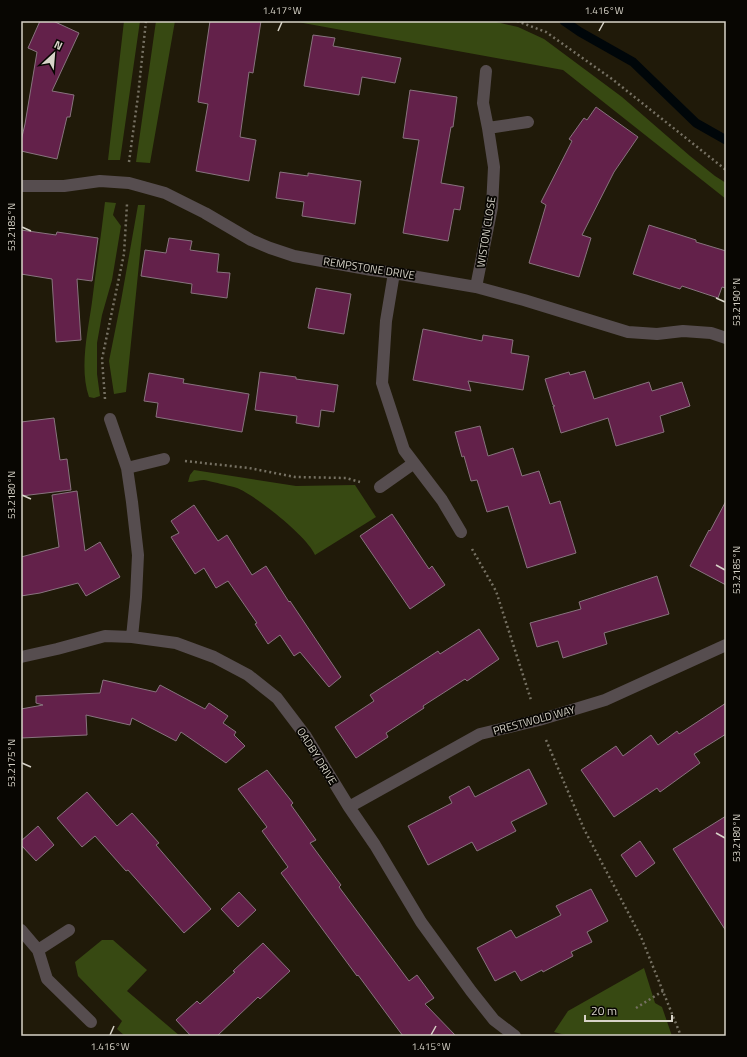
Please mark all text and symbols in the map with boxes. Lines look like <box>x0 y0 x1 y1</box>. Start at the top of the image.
text: 1.417°W <box>262 3 302 18</box>
text: 1.416°W <box>584 3 624 18</box>
north arrow <box>34 34 74 74</box>
text: N <box>51 36 65 54</box>
street label: WISTON CLOSE <box>473 195 499 269</box>
text: 53.2185°N <box>4 203 19 251</box>
street label: REMPSTONE DRIVE <box>322 253 416 283</box>
text: 53.2190°N <box>729 278 744 326</box>
text: 53.2180°N <box>4 471 19 519</box>
text: 53.2185°N <box>729 546 744 594</box>
street label: PRESTWOLD WAY <box>491 701 577 739</box>
street label: OADBY DRIVE <box>293 724 341 788</box>
text: 53.2175°N <box>4 739 19 787</box>
text: 53.2180°N <box>729 814 744 862</box>
scale bar <box>585 997 672 1023</box>
text: 20 m <box>591 1001 617 1020</box>
text: 1.416°W <box>90 1039 130 1054</box>
text: 1.415°W <box>411 1039 451 1054</box>

